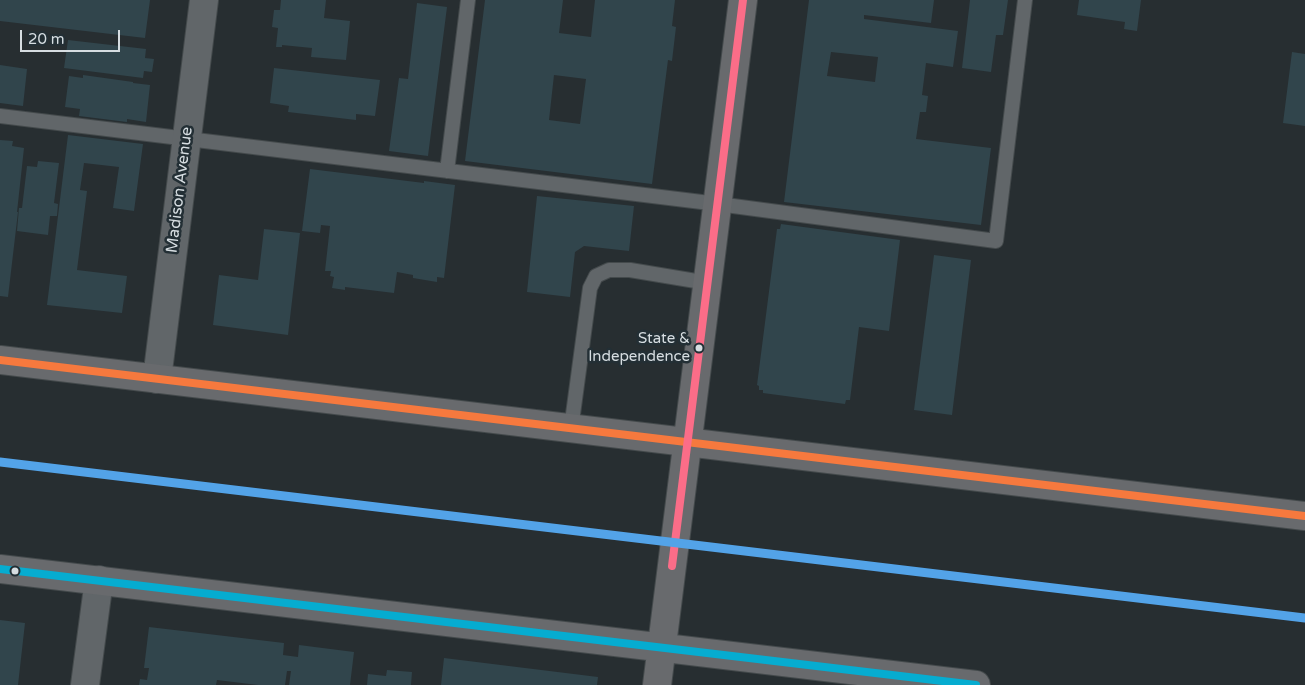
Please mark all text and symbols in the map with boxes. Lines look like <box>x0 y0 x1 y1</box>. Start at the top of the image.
scale bar <box>22 20 122 52</box>
text: 20 m <box>28 30 65 48</box>
street label: Madison Avenue <box>163 126 197 254</box>
place label: State & Independence <box>588 330 690 365</box>
marker: State & Independence <box>694 343 704 353</box>
unlabelled marker <box>10 566 20 576</box>

